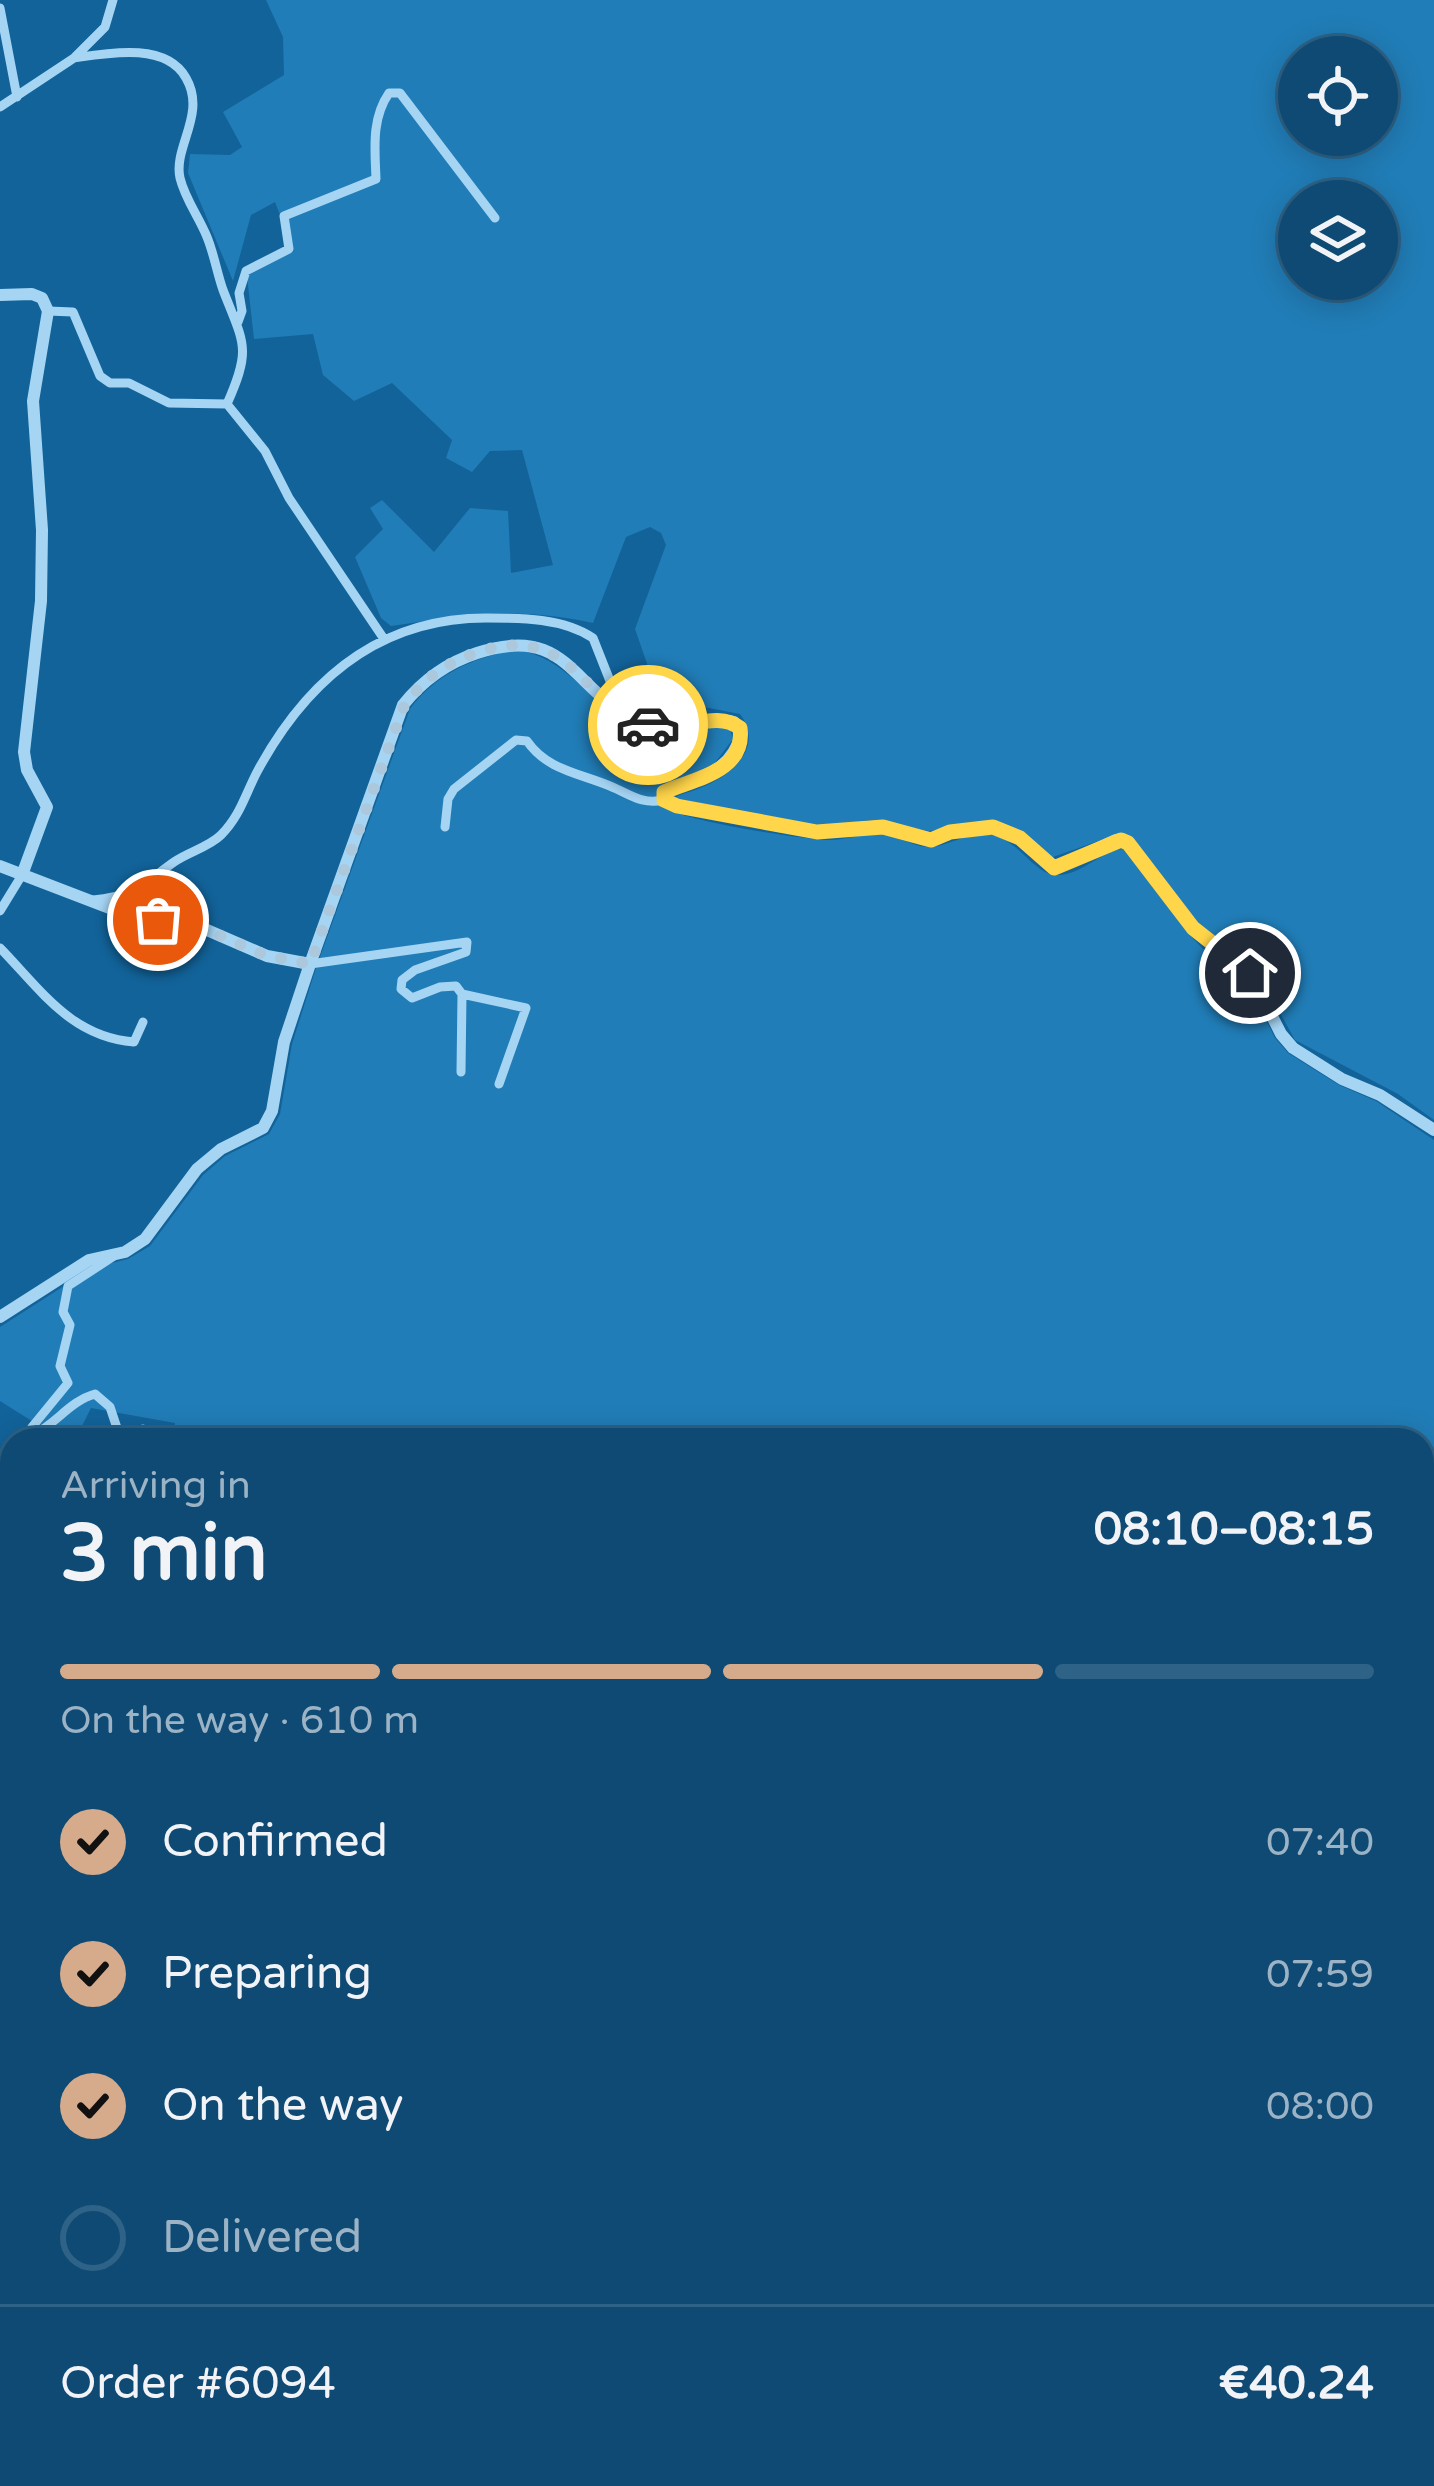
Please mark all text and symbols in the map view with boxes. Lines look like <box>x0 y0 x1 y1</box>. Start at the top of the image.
map controls <box>1278 36 1398 300</box>
button: locate <box>1278 36 1398 156</box>
button: layers <box>1278 180 1398 300</box>
courier <box>588 665 708 785</box>
icon: car <box>615 692 681 758</box>
pin <box>107 869 209 971</box>
icon: bag <box>125 887 191 953</box>
pin <box>1199 922 1301 1024</box>
icon: home <box>1217 940 1283 1006</box>
text: Arriving in <box>60 1462 251 1509</box>
text: 08:10–08:15 <box>1094 1503 1374 1557</box>
text: 3 min <box>60 1507 268 1601</box>
text: On the way · 610 m <box>60 1697 419 1744</box>
icon: check <box>60 1809 126 1875</box>
text: Confirmed <box>162 1815 388 1869</box>
text: 07:40 <box>1266 1819 1374 1866</box>
icon: check <box>60 1941 126 2007</box>
text: Preparing <box>162 1947 372 2001</box>
text: 07:59 <box>1266 1951 1374 1998</box>
icon: check <box>60 2073 126 2139</box>
text: On the way <box>162 2079 403 2133</box>
text: 08:00 <box>1266 2083 1374 2130</box>
text: Delivered <box>162 2211 362 2265</box>
text: Order #6094 <box>60 2357 336 2411</box>
text: €40.24 <box>1219 2357 1374 2411</box>

